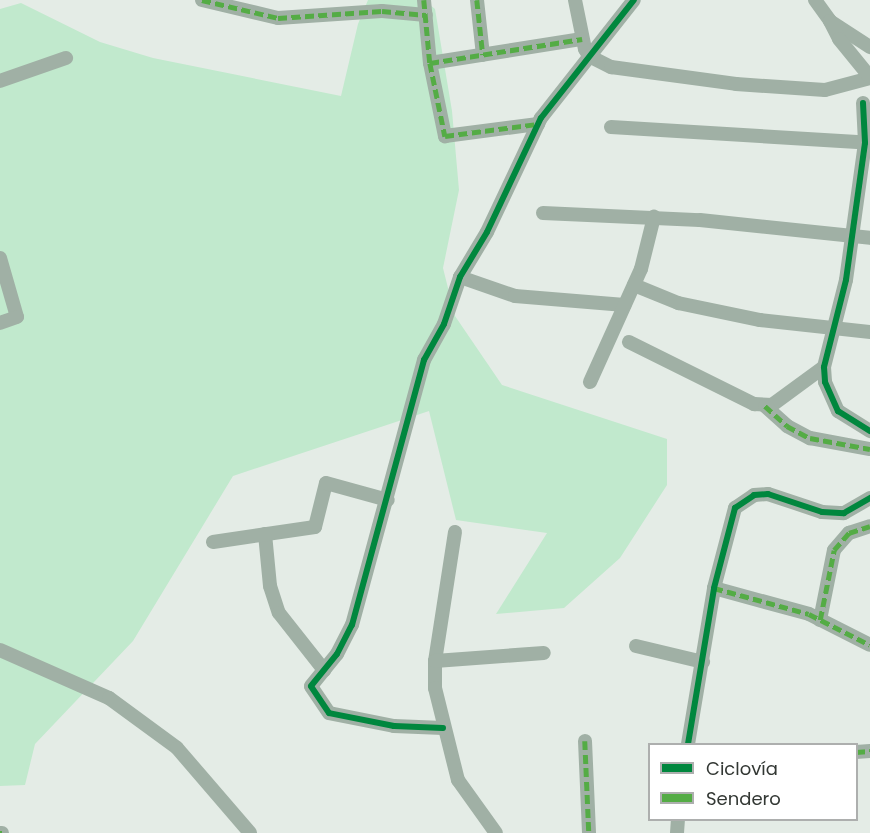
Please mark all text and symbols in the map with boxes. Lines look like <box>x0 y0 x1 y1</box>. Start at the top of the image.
legend <box>648 743 858 821</box>
text: Ciclovía <box>706 756 778 781</box>
text: Sendero <box>706 786 781 811</box>

